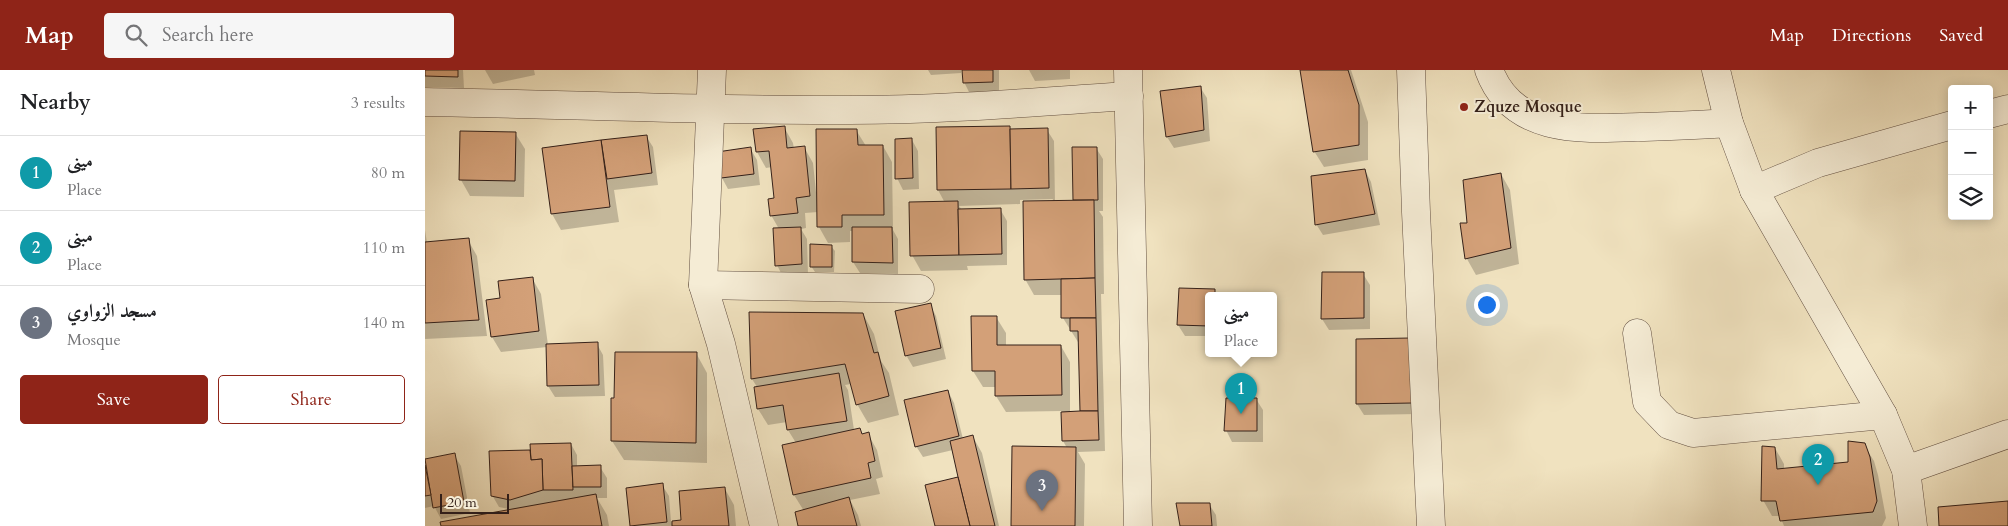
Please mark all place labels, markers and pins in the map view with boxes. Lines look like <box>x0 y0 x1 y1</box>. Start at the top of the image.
place label: Zquze Mosque <box>1474 96 1582 118</box>
marker: Zquze Mosque <box>1458 101 1470 113</box>
pin: 1 <box>1225 373 1257 414</box>
pin: 2 <box>1802 444 1834 485</box>
pin: 3 <box>1026 470 1058 511</box>

